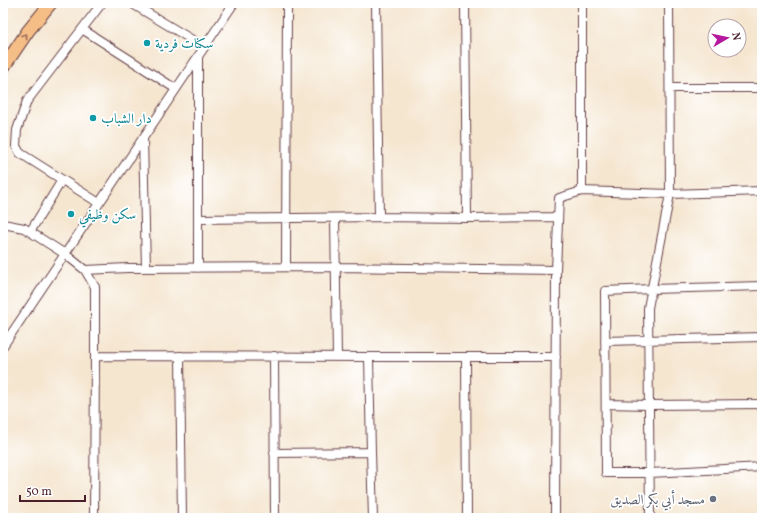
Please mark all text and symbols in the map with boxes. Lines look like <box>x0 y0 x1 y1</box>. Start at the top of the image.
north arrow <box>707 18 747 58</box>
text: N <box>727 32 743 42</box>
one-way arrow <box>20 33 27 40</box>
place label: سكنات فردية <box>155 35 213 54</box>
marker: سكنات فردية <box>142 38 152 48</box>
place label: دار الشباب <box>101 110 152 129</box>
marker: دار الشباب <box>88 113 98 123</box>
place label: سكن وظيفي <box>79 206 136 228</box>
marker: سكن وظيفي <box>66 209 76 219</box>
scale bar <box>20 477 85 503</box>
text: 50 m <box>26 484 52 500</box>
place label: مسجد أبي بكر الصديق <box>610 489 705 511</box>
marker: مسجد أبي بكر الصديق <box>708 494 718 504</box>

